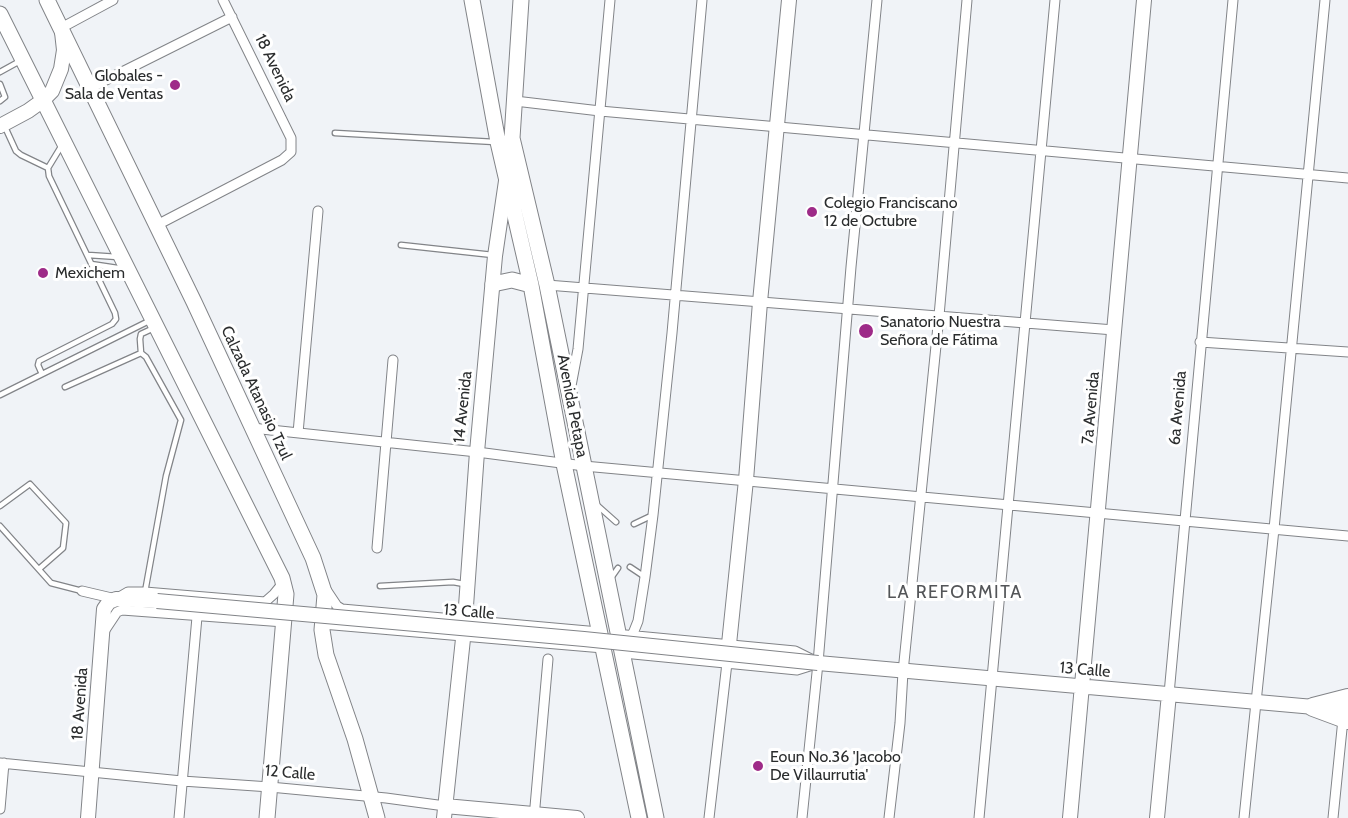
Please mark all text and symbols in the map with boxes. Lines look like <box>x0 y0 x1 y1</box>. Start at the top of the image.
street label: 18 Avenida <box>250 31 300 105</box>
place label: Globales - Sala de Ventas <box>65 66 163 104</box>
marker: Globales - Sala de Ventas <box>168 78 182 92</box>
place label: Colegio Franciscano 12 de Octubre <box>824 193 958 231</box>
marker: Colegio Franciscano 12 de Octubre <box>805 205 819 219</box>
place label: Mexichem <box>55 263 125 283</box>
marker: Mexichem <box>36 266 50 280</box>
place label: Sanatorio Nuestra Señora de Fátima <box>880 312 1001 350</box>
marker: Sanatorio Nuestra Señora de Fátima <box>857 322 875 340</box>
street label: Calzada Atanasio Tzul <box>217 323 295 463</box>
street label: Avenida Petapa <box>553 353 591 459</box>
street label: 14 Avenida <box>450 370 476 444</box>
street label: 6a Avenida <box>1165 370 1191 446</box>
street label: 7a Avenida <box>1078 371 1104 445</box>
district label: LA REFORMITA <box>887 582 1023 604</box>
street label: 13 Calle <box>443 600 495 624</box>
street label: 13 Calle <box>1059 658 1111 682</box>
street label: 18 Avenida <box>68 667 92 741</box>
place label: Eoun No.36 'Jacobo De Villaurrutia' <box>770 747 901 785</box>
marker: Eoun No.36 'Jacobo De Villaurrutia' <box>751 759 765 773</box>
street label: 12 Calle <box>264 761 316 785</box>

